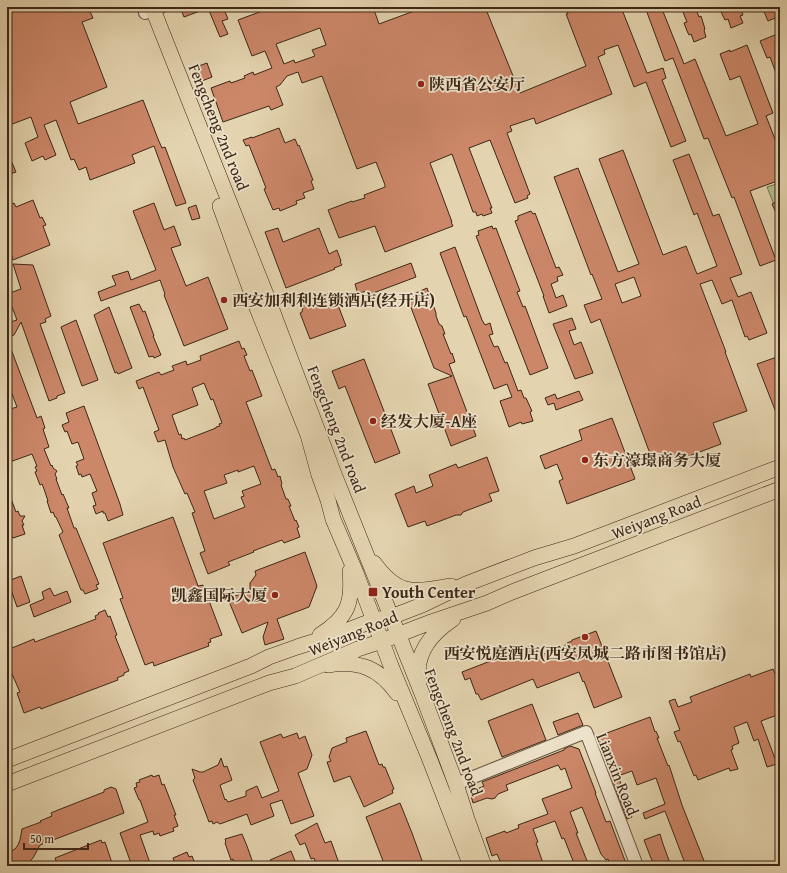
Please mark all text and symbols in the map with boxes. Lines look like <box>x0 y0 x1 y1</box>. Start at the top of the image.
street label: Fengcheng 2nd road <box>183 60 256 194</box>
place label: 陕西省公安厅 <box>429 72 525 96</box>
marker: 陕西省公安厅 <box>416 79 426 89</box>
place label: 西安加利利连锁酒店(经开店) <box>232 288 435 312</box>
marker: 西安加利利连锁酒店(经开店) <box>219 295 229 305</box>
street label: Fengcheng 2nd road <box>302 362 373 497</box>
place label: 经发大厦-A座 <box>381 409 477 433</box>
marker: 经发大厦-A座 <box>368 416 378 426</box>
place label: 东方濠璟商务大厦 <box>593 448 721 472</box>
marker: 东方濠璟商务大厦 <box>580 455 590 465</box>
street label: Weiyang Road <box>608 489 705 545</box>
place label: Youth Center <box>382 580 476 604</box>
place label: 凯鑫国际大厦 <box>171 583 267 607</box>
marker: Youth Center <box>367 586 379 598</box>
marker: 凯鑫国际大厦 <box>270 590 280 600</box>
street label: Weiyang Road <box>305 604 402 662</box>
marker: 西安悦庭酒店(西安凤城二路市图书馆店) <box>580 632 590 642</box>
place label: 西安悦庭酒店(西安凤城二路市图书馆店) <box>444 641 726 665</box>
street label: Fengcheng 2nd road <box>419 665 490 800</box>
street label: Lianxin Road <box>590 729 646 819</box>
scale bar <box>24 825 88 851</box>
text: 50 m <box>30 830 54 847</box>

